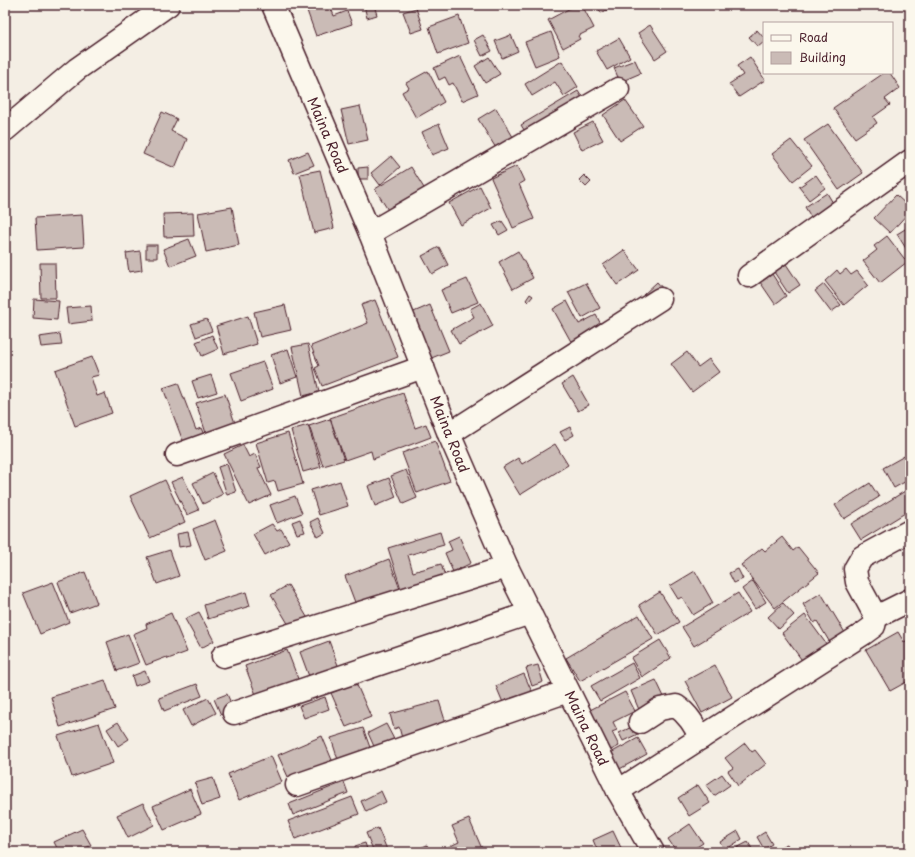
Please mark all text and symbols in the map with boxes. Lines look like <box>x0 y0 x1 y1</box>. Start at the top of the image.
legend <box>763 22 893 74</box>
text: Road <box>799 28 828 46</box>
text: Building <box>799 48 846 66</box>
street label: Maina Road <box>302 93 354 177</box>
street label: Maina Road <box>425 392 475 476</box>
street label: Maina Road <box>560 687 614 769</box>

